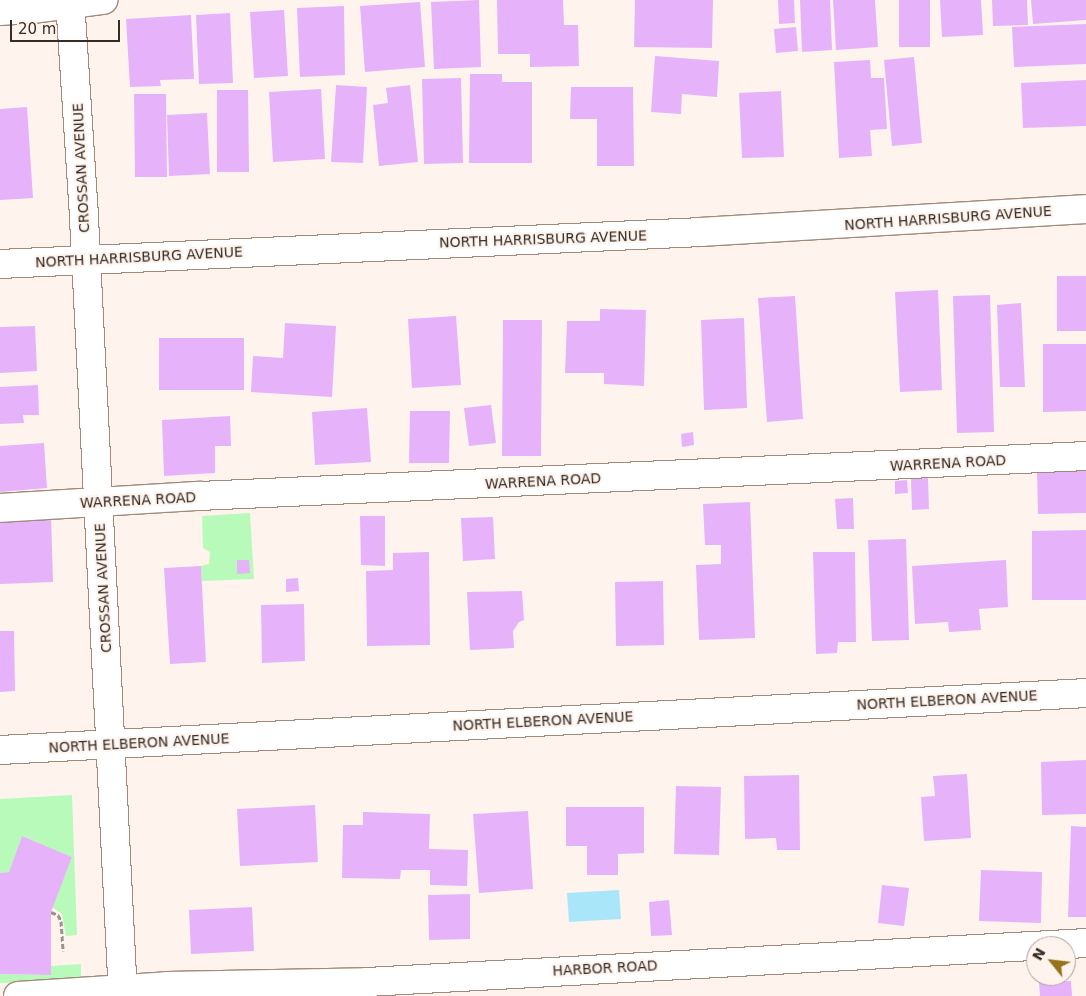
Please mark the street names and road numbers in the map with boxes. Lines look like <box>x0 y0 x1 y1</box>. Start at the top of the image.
street label: CROSSAN AVENUE <box>69 103 93 233</box>
street label: NORTH HARRISBURG AVENUE <box>844 202 1052 234</box>
street label: NORTH HARRISBURG AVENUE <box>439 227 647 251</box>
street label: NORTH HARRISBURG AVENUE <box>35 243 243 271</box>
street label: WARRENA ROAD <box>889 452 1007 474</box>
street label: WARRENA ROAD <box>484 470 602 492</box>
street label: WARRENA ROAD <box>79 489 197 511</box>
street label: CROSSAN AVENUE <box>91 523 115 653</box>
street label: NORTH ELBERON AVENUE <box>856 687 1038 713</box>
street label: NORTH ELBERON AVENUE <box>452 708 634 734</box>
street label: NORTH ELBERON AVENUE <box>48 730 230 756</box>
street label: HARBOR ROAD <box>552 957 658 979</box>

